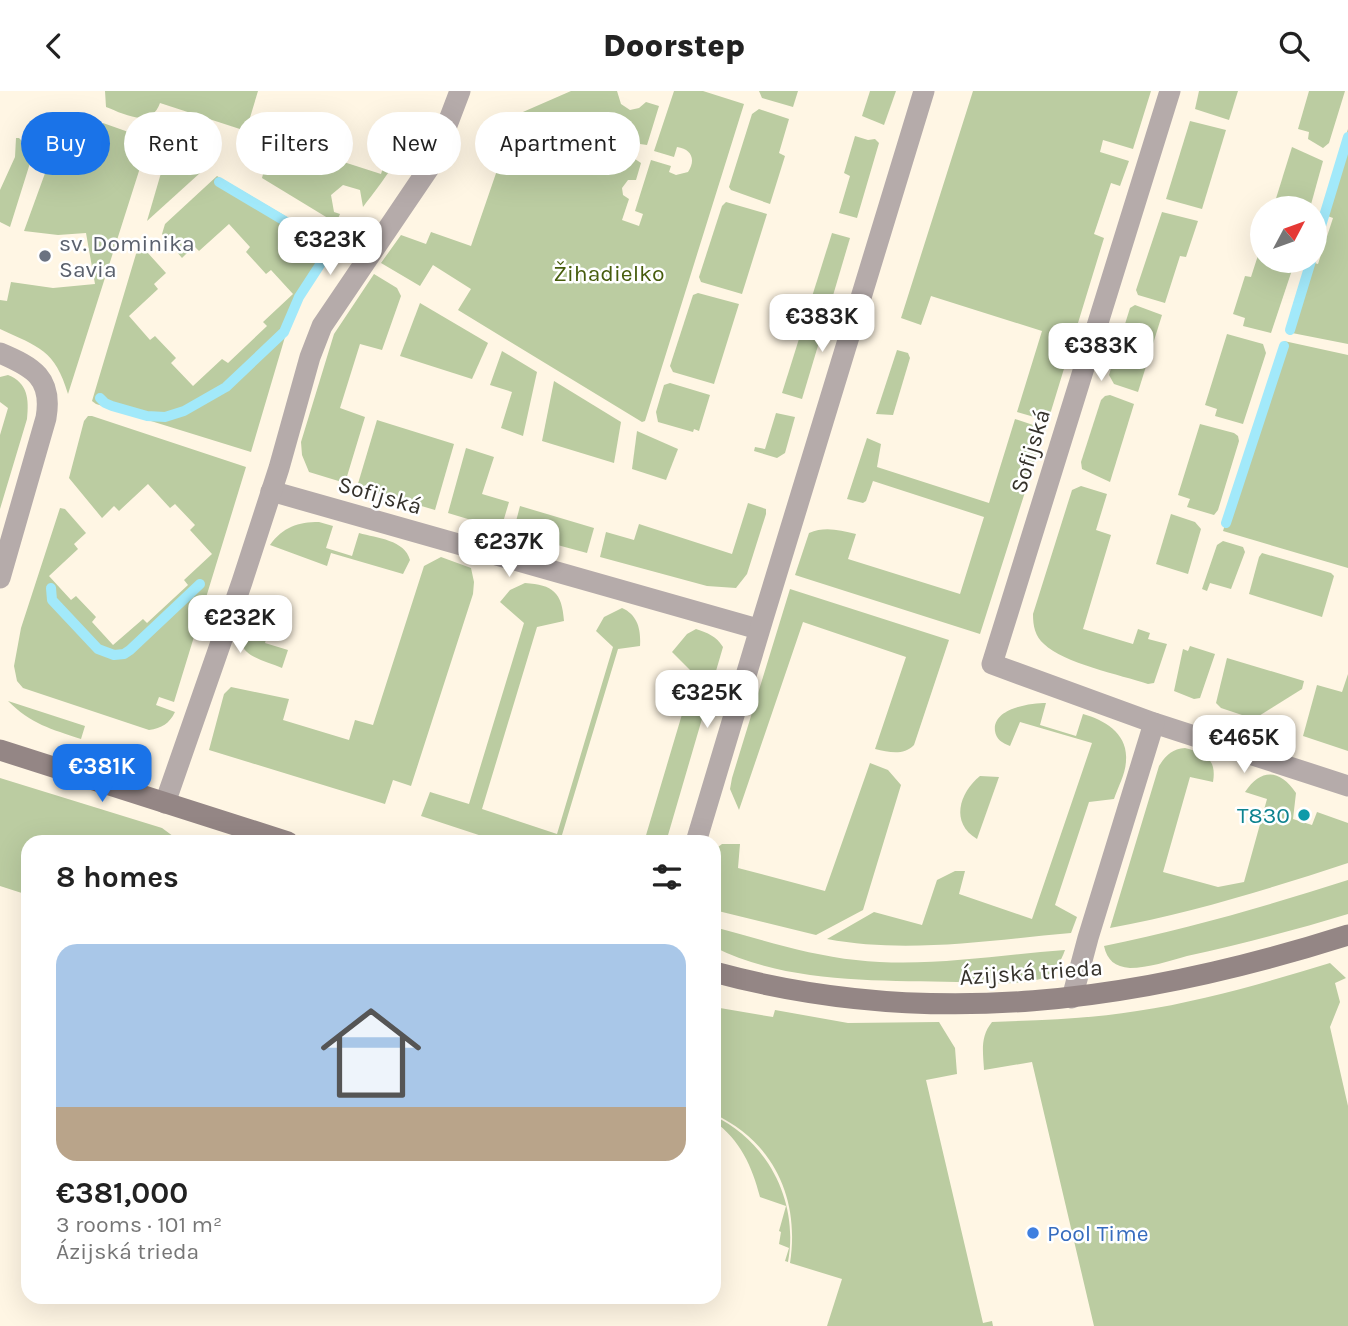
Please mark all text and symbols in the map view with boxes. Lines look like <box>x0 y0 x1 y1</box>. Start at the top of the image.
icon: back <box>35 27 73 65</box>
text: Doorstep <box>603 27 745 64</box>
icon: search <box>1275 27 1313 65</box>
chip: Buy <box>21 112 110 175</box>
chip: Rent <box>124 112 222 175</box>
chip: Filters <box>236 112 353 175</box>
chip: New <box>367 112 461 175</box>
chip: Apartment <box>475 112 640 175</box>
north arrow <box>1250 196 1326 273</box>
map controls <box>1250 196 1327 273</box>
pin: €323K <box>281 218 379 277</box>
text: €323K <box>294 226 366 253</box>
place label: sv. Dominika Savia <box>59 230 195 283</box>
marker: sv. Dominika Savia <box>37 248 53 264</box>
park label: Žihadielko <box>553 260 665 287</box>
pin: €383K <box>773 295 871 354</box>
text: €383K <box>785 303 859 330</box>
pin: €383K <box>1052 323 1150 383</box>
text: €383K <box>1064 332 1138 359</box>
street label: Sofijská <box>1005 406 1056 496</box>
street label: Sofijská <box>335 471 425 520</box>
pin: €237K <box>460 519 558 579</box>
text: €237K <box>474 528 544 555</box>
pin: €232K <box>191 595 289 655</box>
text: €232K <box>204 604 276 631</box>
pin: €325K <box>658 671 756 730</box>
text: €325K <box>671 679 743 706</box>
pin: €465K <box>1195 715 1293 775</box>
text: €465K <box>1209 724 1279 751</box>
pin: €381K <box>53 745 151 804</box>
text: €381K <box>69 753 136 780</box>
place label: T830 <box>1237 802 1290 829</box>
marker: T830 <box>1296 807 1312 823</box>
icon: filters <box>648 858 686 896</box>
text: 8 homes <box>56 859 179 895</box>
street label: Ázijská trieda <box>959 954 1103 991</box>
icon: home <box>308 990 434 1116</box>
text: €381,000 <box>56 1175 188 1211</box>
text: 3 rooms · 101 m² <box>56 1211 222 1238</box>
place label: Pool Time <box>1047 1220 1148 1247</box>
marker: Pool Time <box>1025 1225 1041 1241</box>
text: Ázijská trieda <box>56 1238 199 1265</box>

